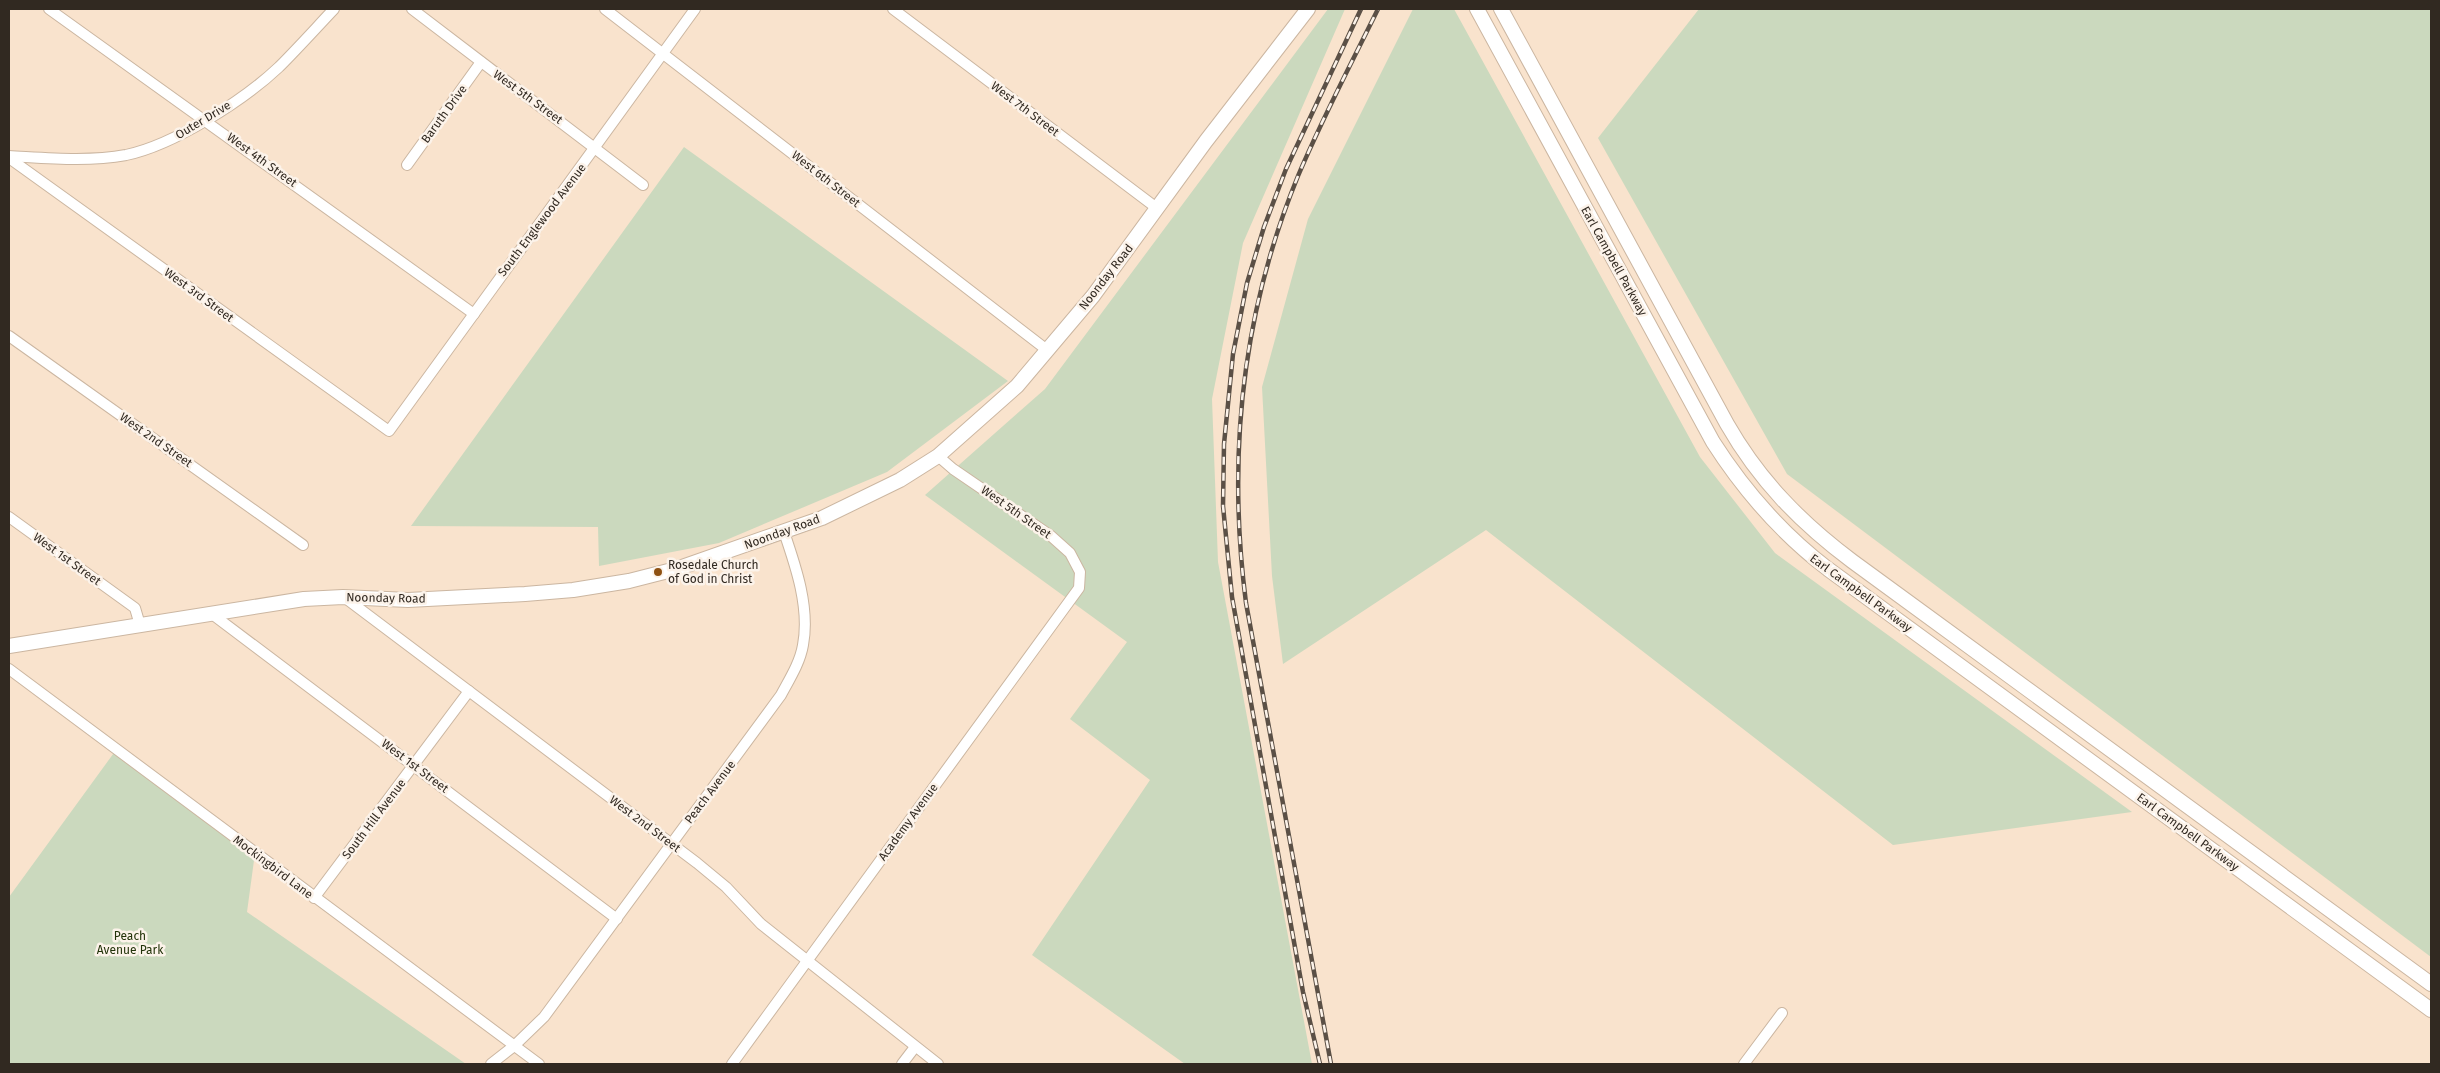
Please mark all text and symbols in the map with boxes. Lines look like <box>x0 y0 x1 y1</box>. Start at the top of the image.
street label: West 5th Street <box>491 67 566 127</box>
street label: West 7th Street <box>988 79 1062 140</box>
street label: Baruth Drive <box>418 82 470 146</box>
street label: Outer Drive <box>173 98 233 142</box>
street label: West 4th Street <box>224 130 300 190</box>
street label: West 6th Street <box>789 148 864 210</box>
street label: South Englewood Avenue <box>495 161 589 279</box>
street label: Earl Campbell Parkway <box>1578 204 1650 318</box>
street label: Noonday Road <box>1076 241 1136 313</box>
street label: West 3rd Street <box>161 265 237 325</box>
street label: West 2nd Street <box>117 410 196 471</box>
street label: West 5th Street <box>978 483 1054 542</box>
street label: Noonday Road <box>742 512 822 552</box>
street label: West 1st Street <box>30 530 104 589</box>
street label: Earl Campbell Parkway <box>1807 551 1915 635</box>
place label: Rosedale Church of God in Christ <box>668 558 759 586</box>
marker: Rosedale Church of God in Christ <box>652 566 664 578</box>
street label: Noonday Road <box>346 590 426 606</box>
street label: West 1st Street <box>379 736 452 796</box>
street label: Peach Avenue <box>682 758 738 826</box>
street label: South Hill Avenue <box>339 776 409 862</box>
street label: Academy Avenue <box>875 781 941 863</box>
street label: Earl Campbell Parkway <box>2134 790 2242 874</box>
street label: West 2nd Street <box>607 793 684 856</box>
street label: Mockingbird Lane <box>230 833 316 901</box>
park label: Peach Avenue Park <box>97 929 164 957</box>

